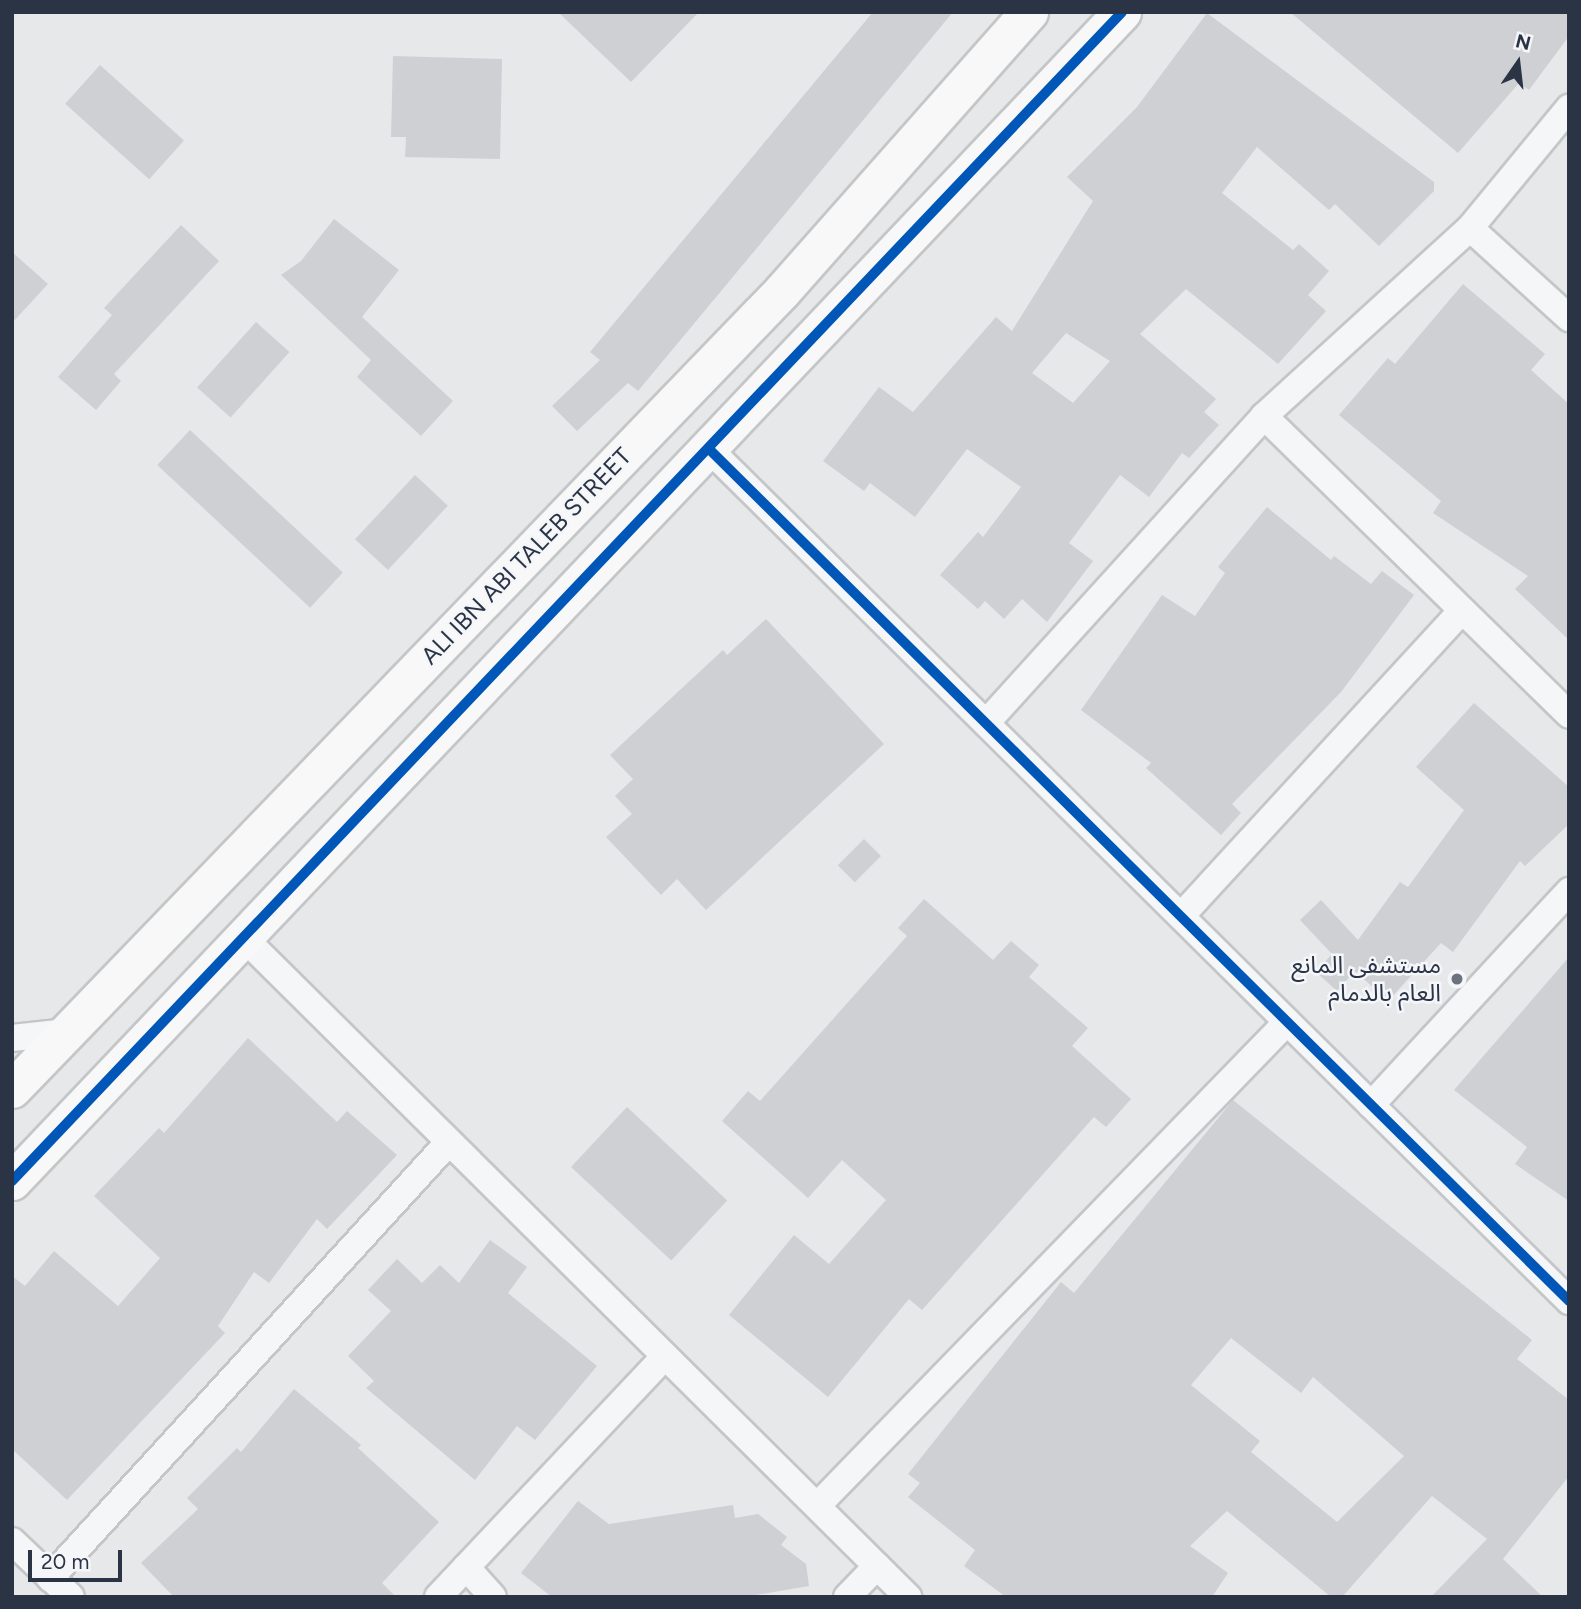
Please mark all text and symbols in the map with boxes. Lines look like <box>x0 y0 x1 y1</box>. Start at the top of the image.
north arrow <box>1483 28 1553 98</box>
text: N <box>1513 29 1533 55</box>
street label: ALI IBN ABI TALEB STREET <box>415 442 637 670</box>
place label: مستشفى المانع العام بالدمام <box>1291 951 1441 1007</box>
marker: مستشفى المانع العام بالدمام <box>1447 969 1467 989</box>
scale bar <box>32 1536 126 1580</box>
text: 20 m <box>41 1549 89 1574</box>

